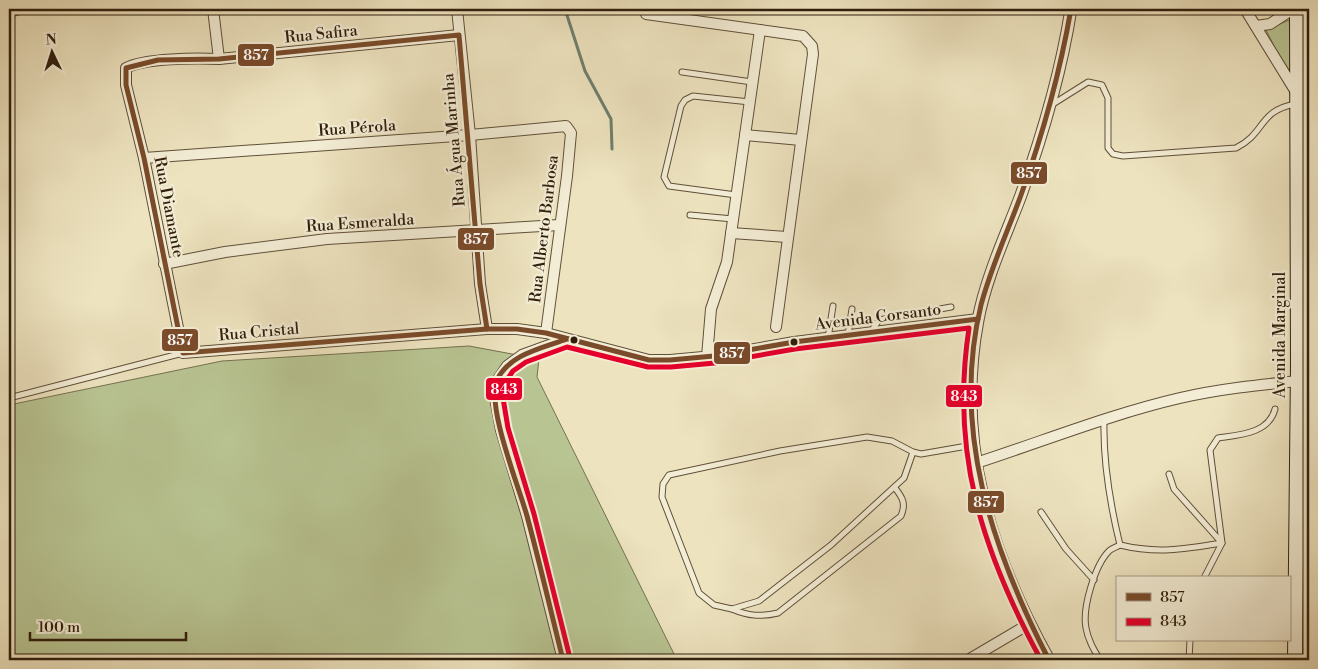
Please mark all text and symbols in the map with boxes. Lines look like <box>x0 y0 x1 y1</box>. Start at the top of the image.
street label: Rua Safira <box>283 20 360 48</box>
north arrow <box>28 28 78 78</box>
text: N <box>45 31 57 49</box>
line badge: 857 <box>237 43 275 67</box>
text: 857 <box>243 47 269 65</box>
street label: Rua Água Marinha <box>436 72 470 208</box>
street label: Rua Pérola <box>317 115 398 141</box>
street label: Rua Alberto Barbosa <box>525 153 563 304</box>
street label: Rua Diamante <box>149 155 189 259</box>
line badge: 857 <box>1010 161 1048 185</box>
text: 857 <box>1016 165 1042 183</box>
street label: Rua Esmeralda <box>305 209 416 237</box>
line badge: 857 <box>457 227 495 251</box>
text: 857 <box>463 231 489 249</box>
street label: Avenida Marginal <box>1270 272 1290 399</box>
street label: Avenida Corsanto <box>813 299 942 335</box>
street label: Rua Cristal <box>218 318 300 345</box>
line badge: 857 <box>161 328 199 352</box>
text: 857 <box>167 332 193 350</box>
unlabelled marker <box>569 335 579 345</box>
unlabelled marker <box>789 337 799 347</box>
line badge: 857 <box>713 341 751 365</box>
text: 857 <box>719 345 745 363</box>
line badge: 843 <box>485 377 523 401</box>
text: 843 <box>491 381 517 399</box>
line badge: 843 <box>945 384 983 408</box>
text: 843 <box>951 388 977 406</box>
line badge: 857 <box>967 490 1005 514</box>
text: 857 <box>973 494 999 512</box>
legend <box>1116 576 1290 642</box>
text: 857 <box>1160 588 1185 607</box>
scale bar <box>30 609 186 641</box>
text: 843 <box>1160 612 1187 631</box>
text: 100 m <box>38 618 80 637</box>

